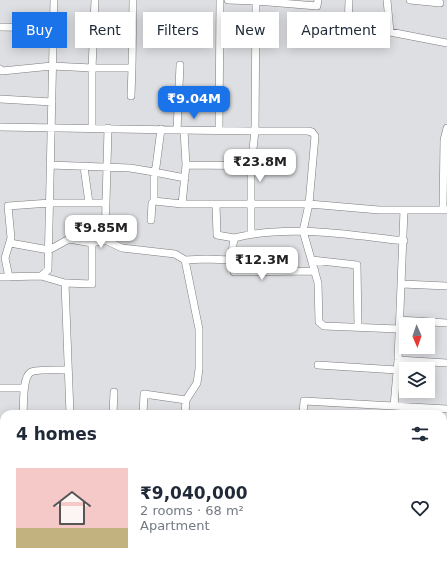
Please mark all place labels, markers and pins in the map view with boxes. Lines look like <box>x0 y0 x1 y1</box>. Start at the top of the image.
pin: ₹9.04M <box>161 86 227 120</box>
pin: ₹23.8M <box>227 149 293 183</box>
pin: ₹9.85M <box>68 215 134 249</box>
pin: ₹12.3M <box>229 247 295 281</box>

